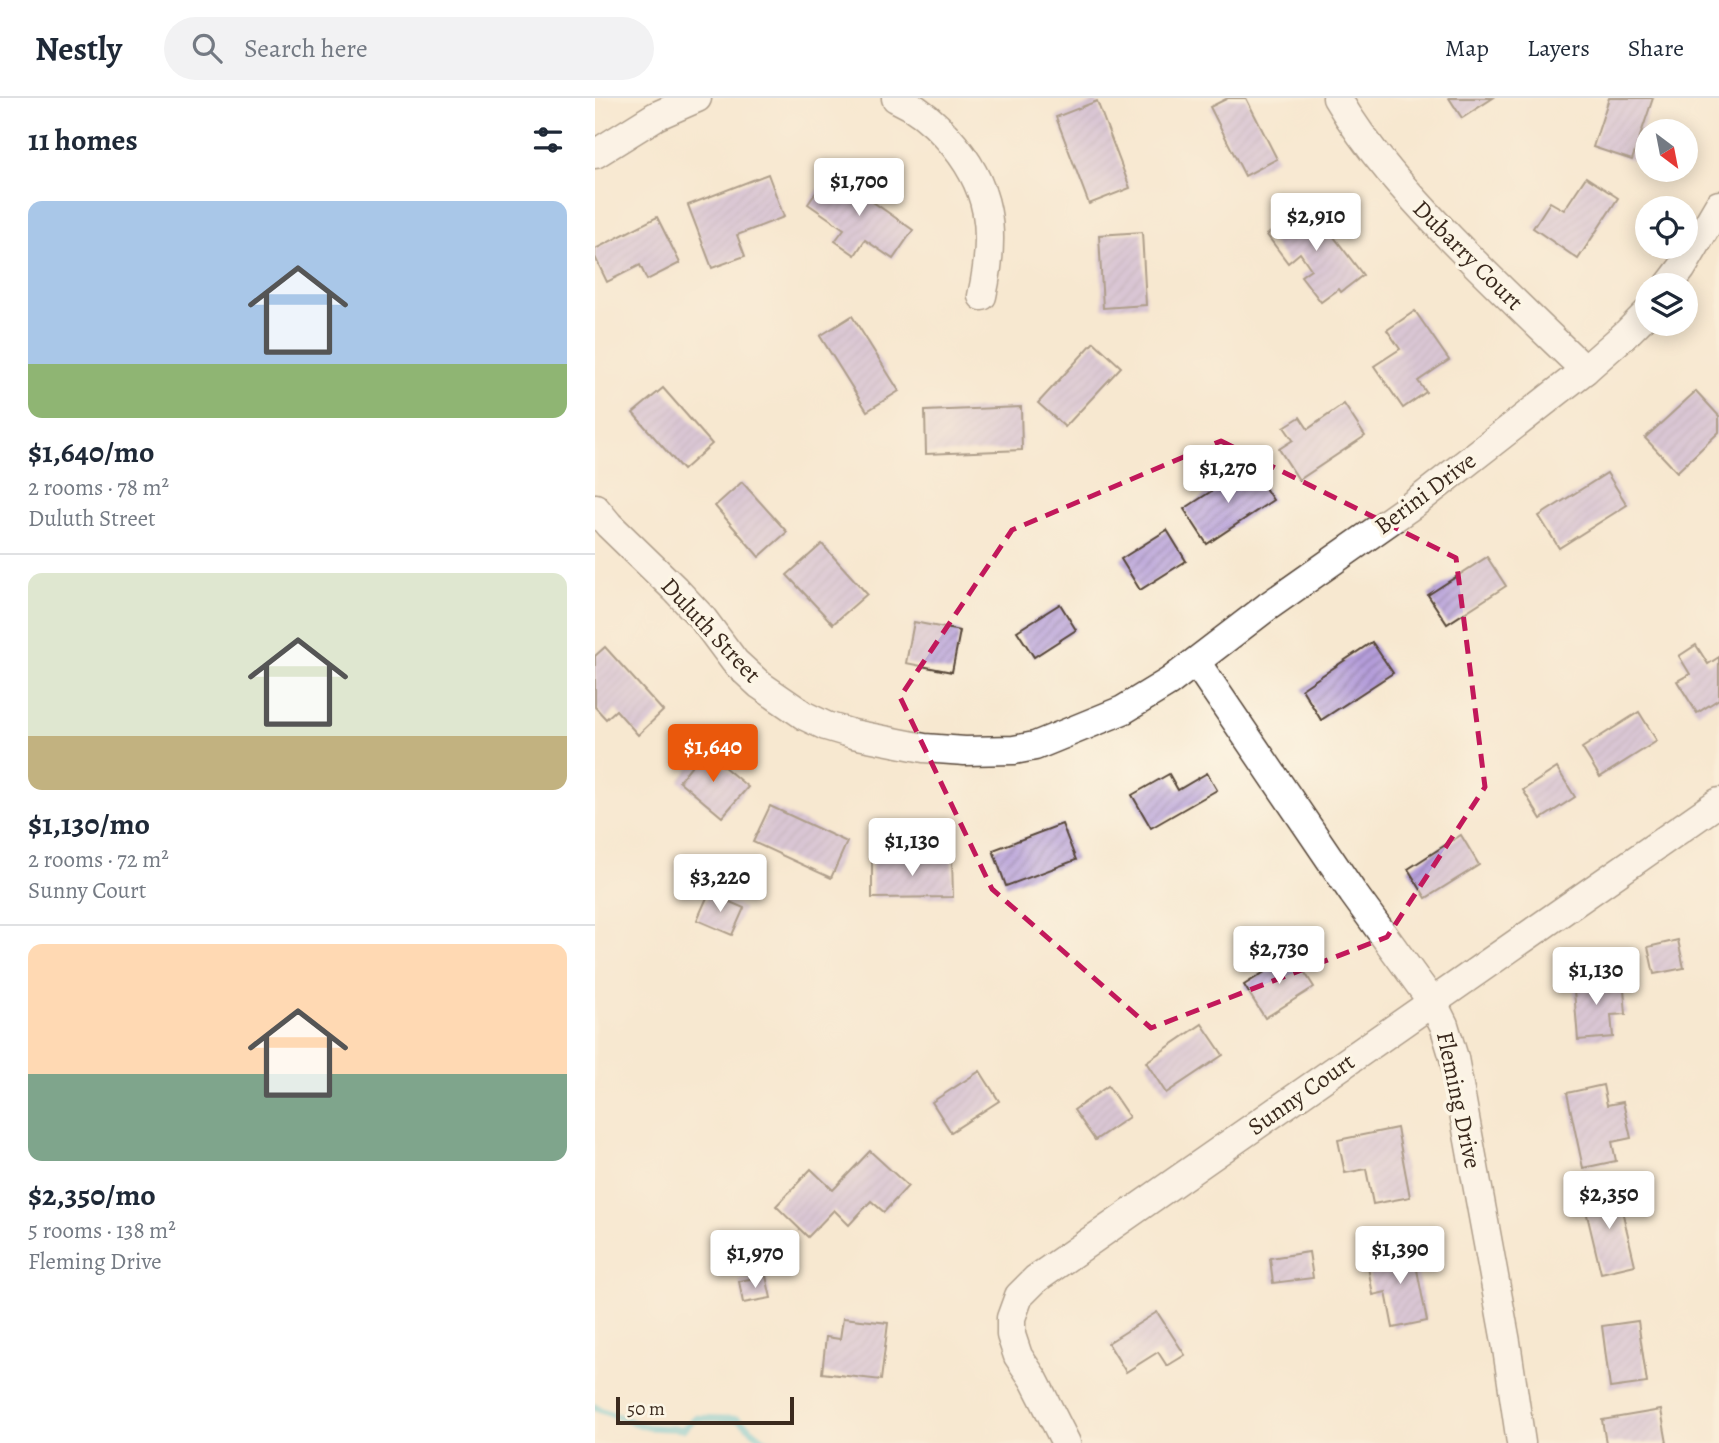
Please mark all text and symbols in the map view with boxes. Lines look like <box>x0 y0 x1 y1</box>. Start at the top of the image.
search box <box>164 17 654 80</box>
text: Nestly <box>35 26 122 71</box>
icon: search <box>188 29 226 67</box>
text: Search here <box>244 31 368 66</box>
text: Map <box>1445 32 1489 64</box>
text: Layers <box>1527 32 1590 64</box>
text: Share <box>1628 32 1684 64</box>
north arrow <box>1635 119 1697 182</box>
map controls <box>1635 119 1698 336</box>
text: 11 homes <box>28 120 138 160</box>
icon: filters <box>529 121 567 159</box>
pin: $1,700 <box>802 158 916 218</box>
text: $1,700 <box>830 165 888 196</box>
street label: Dubarry Court <box>1406 193 1530 317</box>
pin: $2,910 <box>1259 194 1373 253</box>
button: locate <box>1635 196 1698 259</box>
text: $2,910 <box>1287 200 1345 231</box>
icon: home <box>235 247 361 373</box>
button: layers <box>1635 273 1698 336</box>
text: $1,640/mo <box>28 432 154 472</box>
street label: Berini Drive <box>1368 444 1482 542</box>
pin: $1,270 <box>1171 446 1285 505</box>
text: $1,270 <box>1199 452 1257 483</box>
text: 2 rooms · 78 m² <box>28 472 169 503</box>
text: Duluth Street <box>28 503 156 534</box>
street label: Duluth Street <box>654 570 768 690</box>
icon: home <box>235 619 361 745</box>
pin: $1,640 <box>656 724 770 784</box>
text: $1,640 <box>684 731 742 762</box>
text: $1,130/mo <box>28 804 150 844</box>
pin: $1,130 <box>855 818 969 878</box>
text: $1,130 <box>885 825 939 856</box>
text: 2 rooms · 72 m² <box>28 844 169 875</box>
pin: $3,220 <box>663 854 777 914</box>
text: $3,220 <box>690 861 750 892</box>
text: Sunny Court <box>28 875 146 906</box>
pin: $2,730 <box>1222 926 1336 986</box>
text: $2,730 <box>1249 933 1309 964</box>
pin: $1,130 <box>1539 948 1653 1007</box>
text: $1,130 <box>1569 954 1623 985</box>
icon: home <box>235 990 361 1116</box>
street label: Fleming Drive <box>1429 1028 1489 1172</box>
street label: Sunny Court <box>1241 1045 1361 1143</box>
pin: $2,350 <box>1552 1172 1666 1231</box>
text: $2,350/mo <box>28 1175 156 1215</box>
text: $2,350 <box>1579 1178 1639 1209</box>
text: 5 rooms · 138 m² <box>28 1215 176 1246</box>
pin: $1,390 <box>1343 1226 1457 1286</box>
pin: $1,970 <box>698 1230 812 1290</box>
text: $1,390 <box>1371 1233 1429 1264</box>
text: $1,970 <box>726 1237 784 1268</box>
text: Fleming Drive <box>28 1246 162 1277</box>
scale bar <box>616 1394 795 1426</box>
text: 50 m <box>627 1396 665 1422</box>

